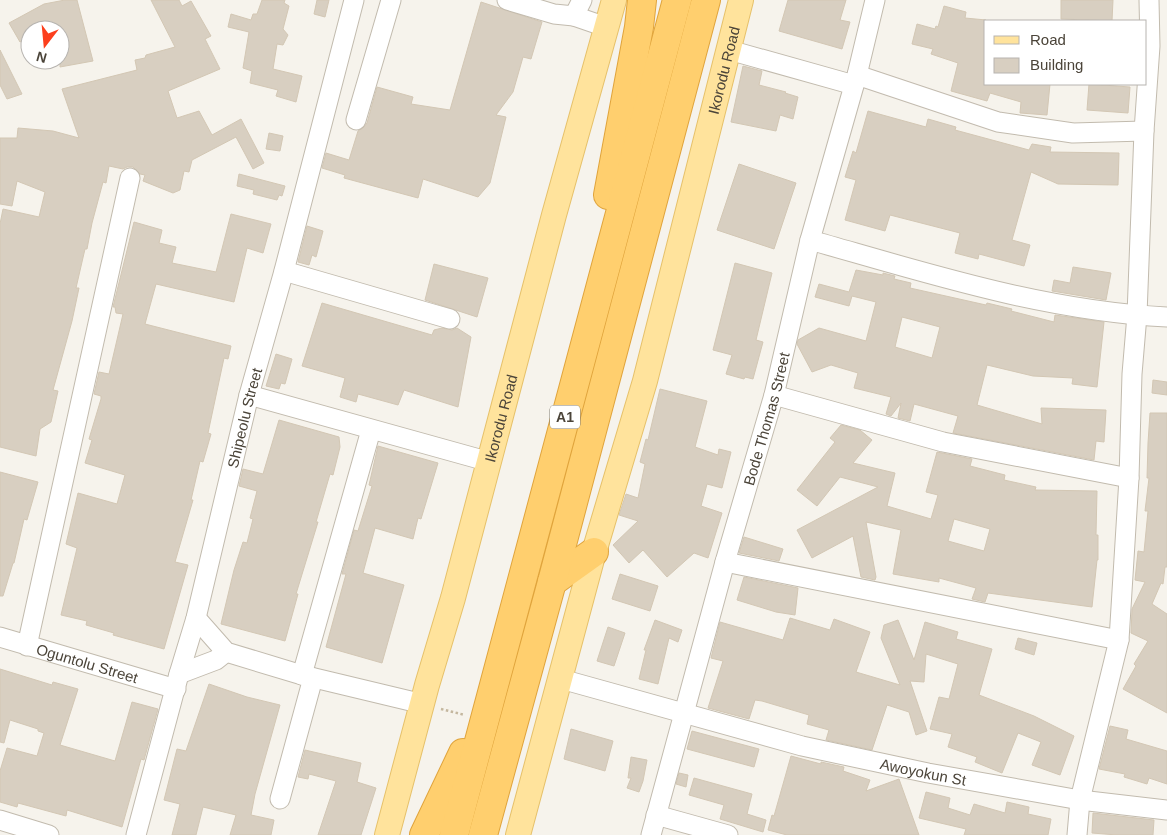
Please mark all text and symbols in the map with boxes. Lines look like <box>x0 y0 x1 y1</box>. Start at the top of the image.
north arrow <box>20 20 70 70</box>
legend <box>984 20 1147 85</box>
street label: Ikorodu Road <box>704 24 743 116</box>
text: Road <box>1030 31 1066 48</box>
text: N <box>34 48 48 67</box>
text: Building <box>1030 56 1083 73</box>
street label: Bode Thomas Street <box>739 350 792 487</box>
street label: Shipeolu Street <box>223 365 265 470</box>
street label: Ikorodu Road <box>481 372 520 464</box>
road number: A1 <box>550 406 580 428</box>
street label: Oguntolu Street <box>34 640 141 686</box>
street label: Awoyokun St <box>879 754 968 788</box>

